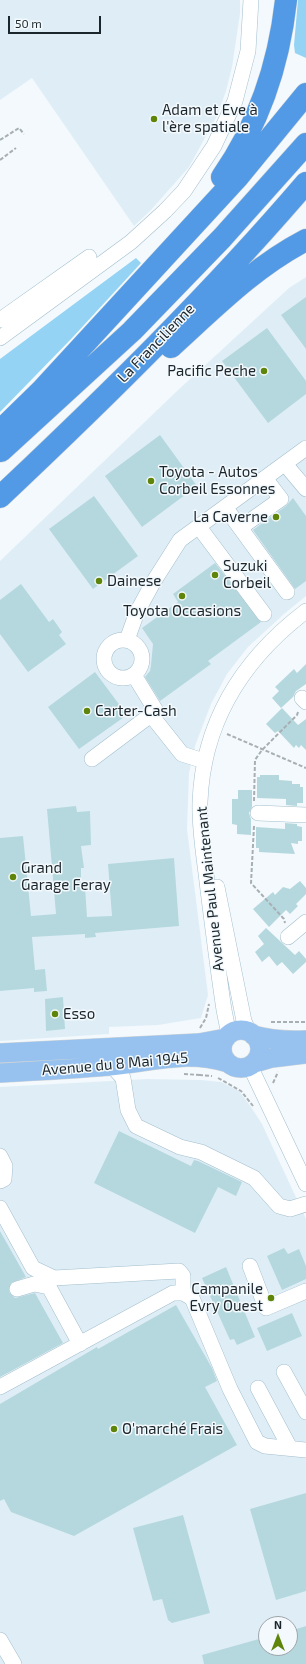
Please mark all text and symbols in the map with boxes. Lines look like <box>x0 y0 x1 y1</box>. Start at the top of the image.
scale bar <box>10 8 103 34</box>
text: 50 m <box>15 16 42 30</box>
place label: Adam et Eve à l'ère spatiale <box>162 101 258 136</box>
marker: Adam et Eve à l'ère spatiale <box>149 114 159 124</box>
street label: La Francilienne <box>114 300 198 386</box>
place label: Pacific Peche <box>167 362 256 380</box>
marker: Pacific Peche <box>259 366 269 376</box>
place label: Toyota - Autos Corbeil Essonnes <box>159 463 275 498</box>
marker: Toyota - Autos Corbeil Essonnes <box>146 476 156 486</box>
place label: La Caverne <box>193 508 268 526</box>
marker: La Caverne <box>271 512 281 522</box>
place label: Suzuki Corbeil <box>223 557 271 592</box>
marker: Suzuki Corbeil <box>210 570 220 580</box>
place label: Dainese <box>107 572 161 590</box>
marker: Dainese <box>94 576 104 586</box>
marker: Toyota Occasions <box>177 591 187 601</box>
place label: Toyota Occasions <box>123 602 241 620</box>
place label: Carter-Cash <box>95 702 177 720</box>
marker: Carter-Cash <box>82 706 92 716</box>
street label: Avenue Paul Maintenant <box>192 806 228 972</box>
place label: Grand Garage Feray <box>21 859 111 894</box>
marker: Grand Garage Feray <box>8 872 18 882</box>
place label: Esso <box>63 1005 95 1023</box>
marker: Esso <box>50 1009 60 1019</box>
street label: Avenue du 8 Mai 1945 <box>41 1049 189 1079</box>
place label: Campanile Evry Ouest <box>189 1280 263 1315</box>
marker: Campanile Evry Ouest <box>266 1293 276 1303</box>
place label: O'marché Frais <box>122 1420 223 1438</box>
marker: O'marché Frais <box>109 1424 119 1434</box>
north arrow <box>258 1616 298 1656</box>
text: N <box>274 1618 282 1631</box>

